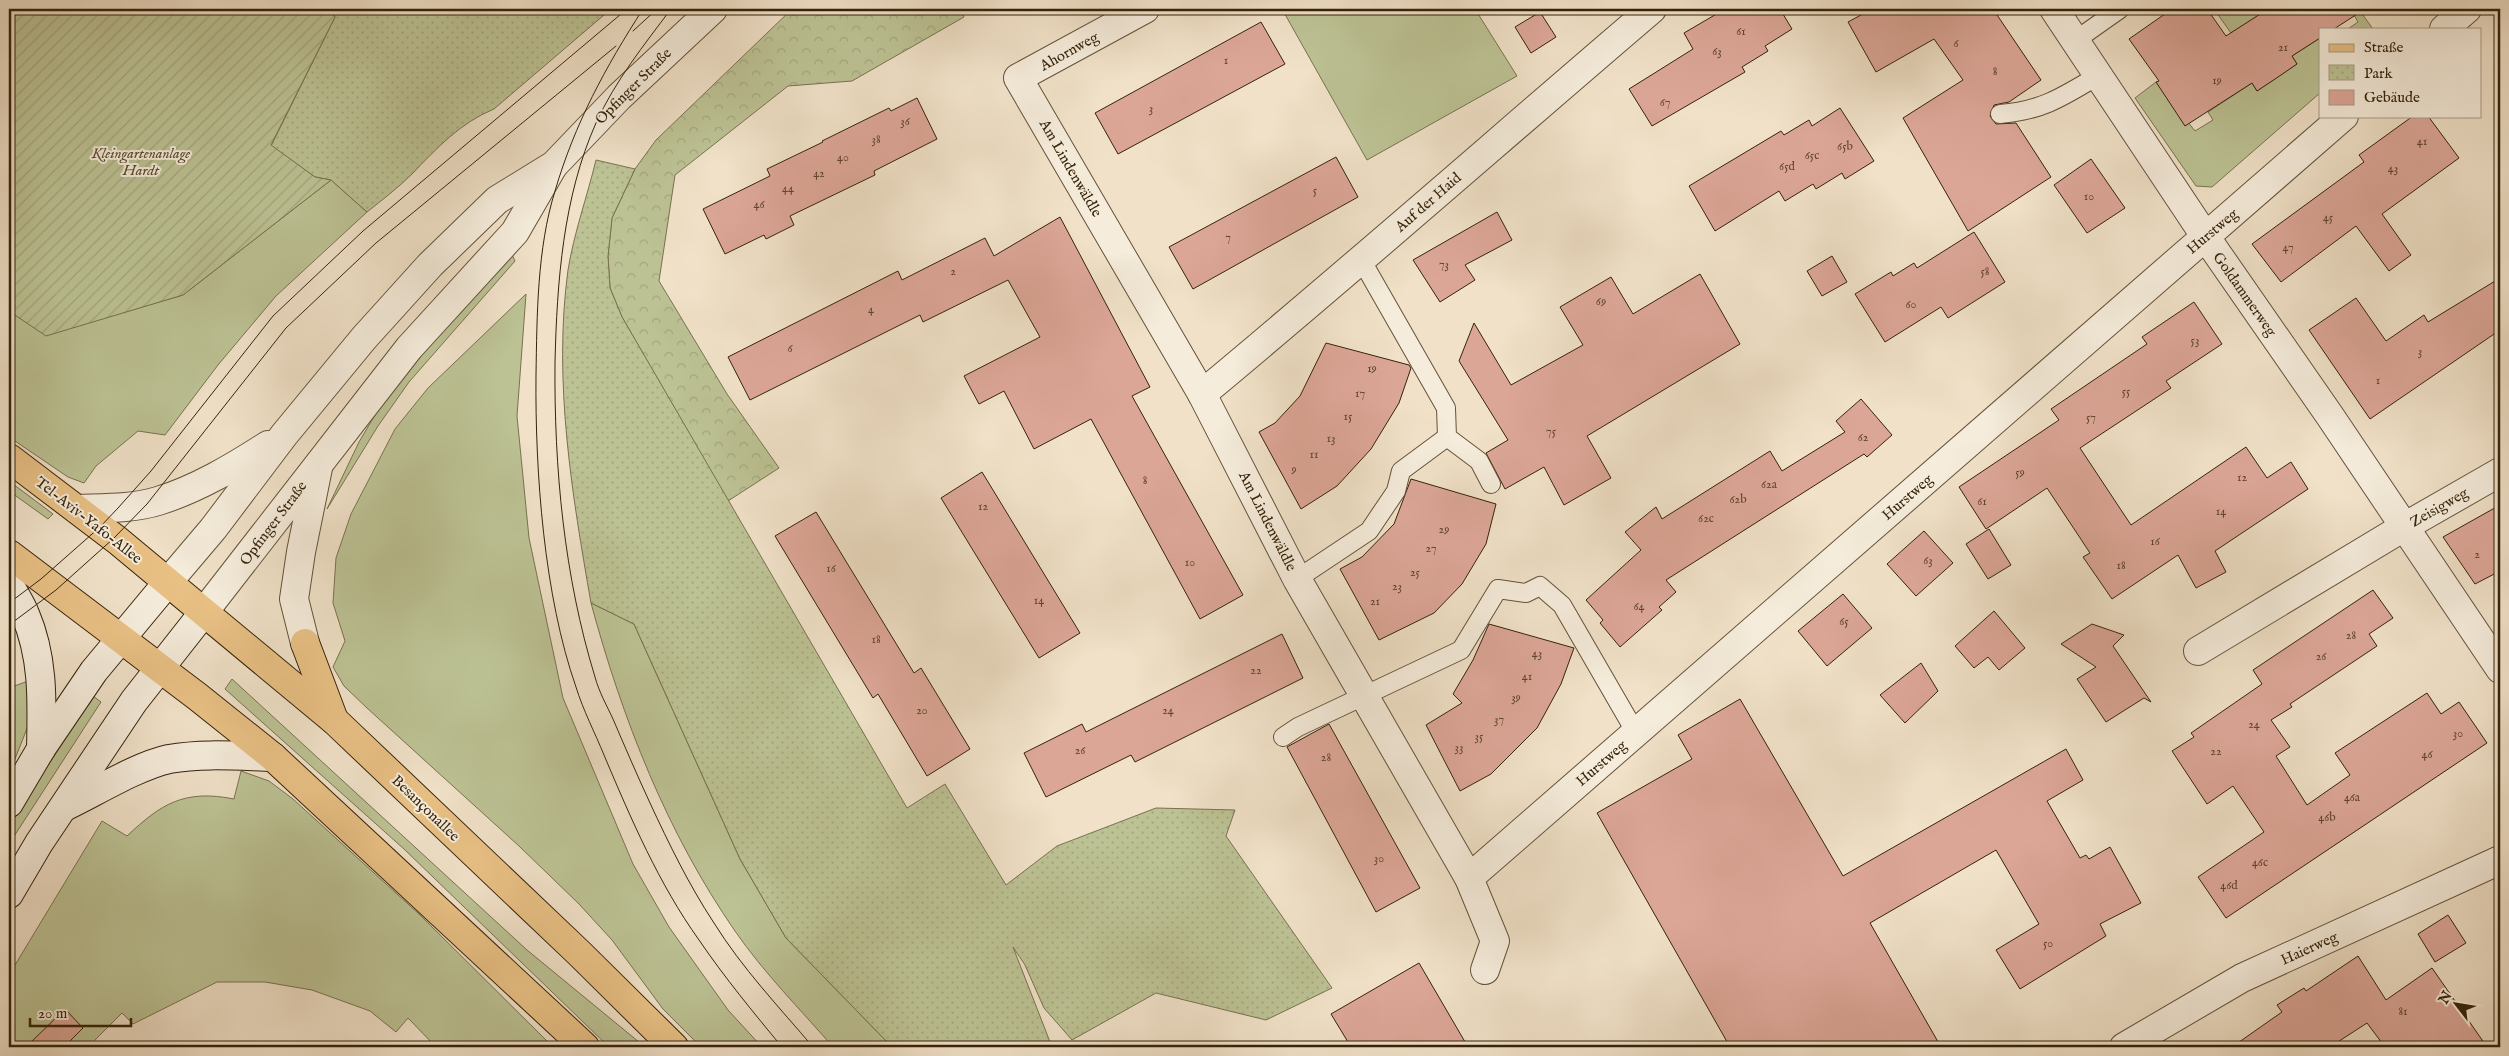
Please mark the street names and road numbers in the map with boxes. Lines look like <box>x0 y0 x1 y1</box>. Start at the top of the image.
street label: Ahornweg <box>1036 27 1103 76</box>
street label: Opfinger Straße <box>591 44 676 129</box>
street label: Am Lindenwäldle <box>1034 115 1106 221</box>
street label: Auf der Haid <box>1391 168 1466 237</box>
street label: Hurstweg <box>2183 204 2243 258</box>
street label: Goldammerweg <box>2208 248 2281 341</box>
street label: Am Lindenwäldle <box>1234 467 1301 574</box>
street label: Hurstweg <box>1878 470 1937 525</box>
street label: Tel-Aviv-Yafo-Allee <box>31 473 146 568</box>
street label: Opfinger Straße <box>236 477 311 569</box>
street label: Zeisigweg <box>2407 483 2472 532</box>
street label: Hurstweg <box>1572 736 1631 791</box>
street label: Besançonallee <box>388 771 464 846</box>
street label: Haierweg <box>2278 927 2342 969</box>

